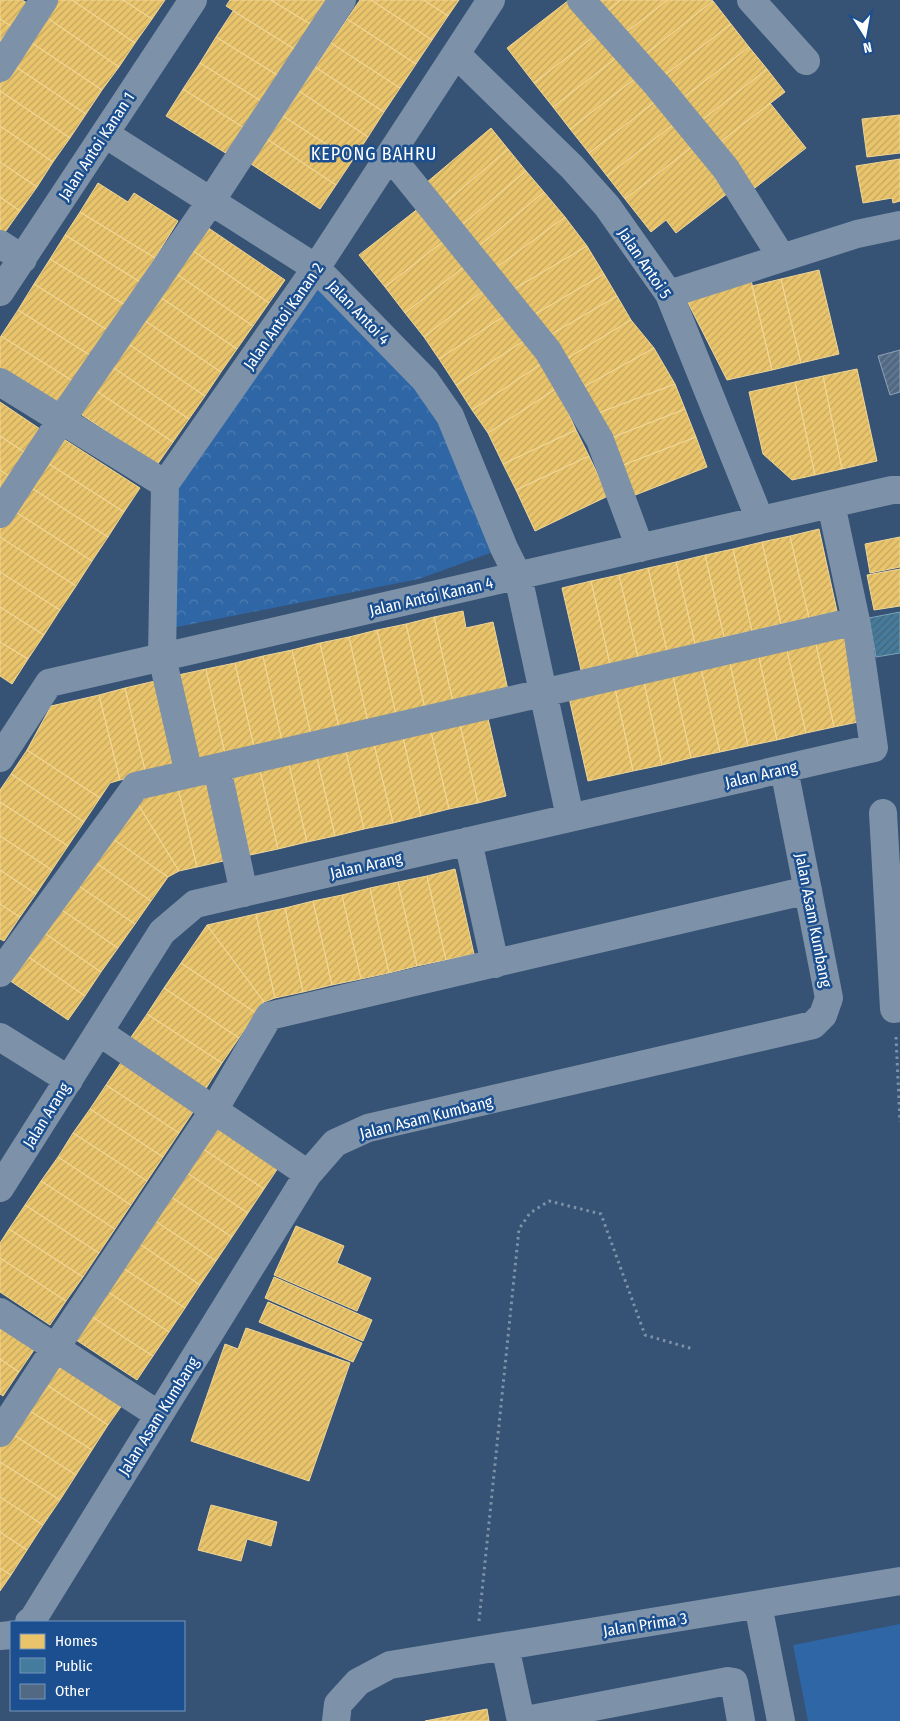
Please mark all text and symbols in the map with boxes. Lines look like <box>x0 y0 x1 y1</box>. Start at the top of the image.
north arrow <box>840 10 890 60</box>
text: N <box>862 38 873 56</box>
street label: Jalan Antoi Kanan 1 <box>54 89 138 204</box>
district label: KEPONG BAHRU <box>311 143 437 165</box>
street label: Jalan Antoi 5 <box>614 224 675 302</box>
street label: Jalan Antoi Kanan 2 <box>239 259 327 373</box>
street label: Jalan Antoi 4 <box>323 276 394 349</box>
street label: Jalan Antoi Kanan 4 <box>367 573 495 620</box>
street label: Jalan Arang <box>723 757 800 792</box>
street label: Jalan Arang <box>328 848 405 883</box>
street label: Jalan Asam Kumbang <box>791 851 836 989</box>
street label: Jalan Arang <box>19 1079 74 1151</box>
street label: Jalan Asam Kumbang <box>358 1092 495 1143</box>
street label: Jalan Asam Kumbang <box>114 1353 203 1479</box>
street label: Jalan Prima 3 <box>602 1608 689 1641</box>
legend <box>10 1621 185 1711</box>
text: Homes <box>55 1632 97 1650</box>
text: Public <box>55 1657 93 1675</box>
text: Other <box>55 1682 91 1700</box>

